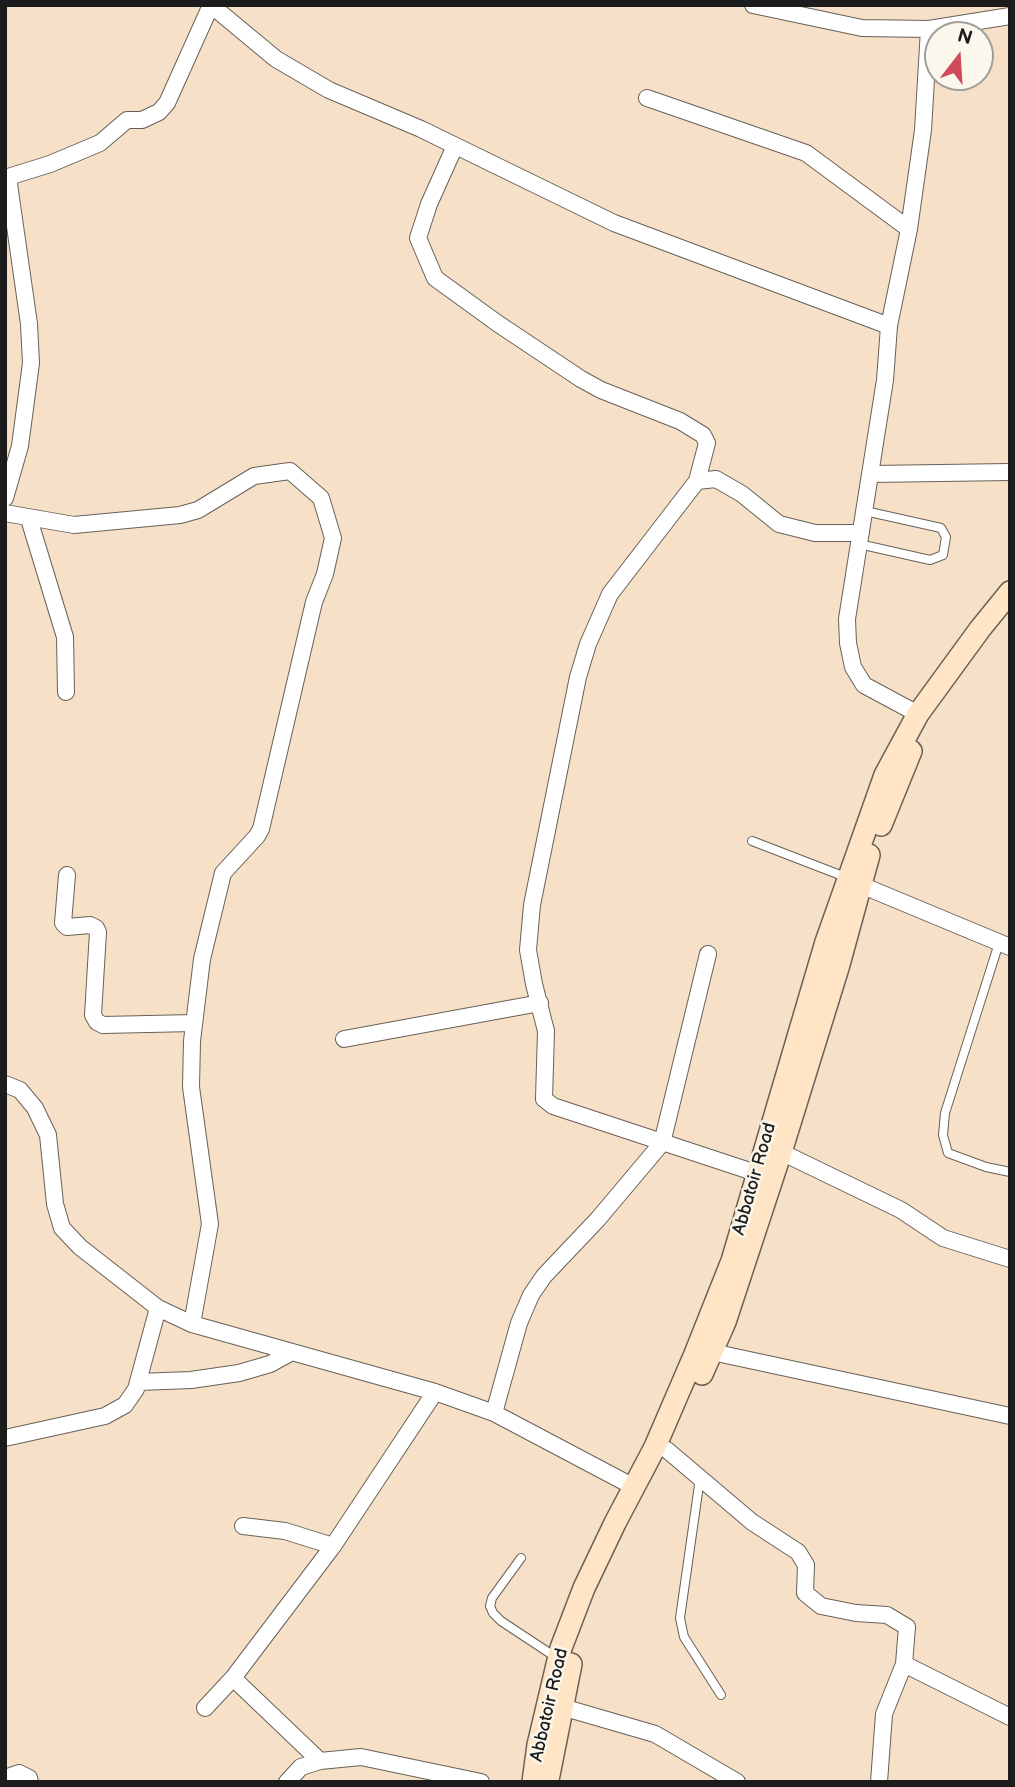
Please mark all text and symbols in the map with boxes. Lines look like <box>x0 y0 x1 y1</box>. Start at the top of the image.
north arrow <box>924 21 994 91</box>
text: N <box>955 24 975 50</box>
street label: Abbatoir Road <box>729 1120 781 1238</box>
street label: Abbatoir Road <box>526 1646 574 1764</box>

